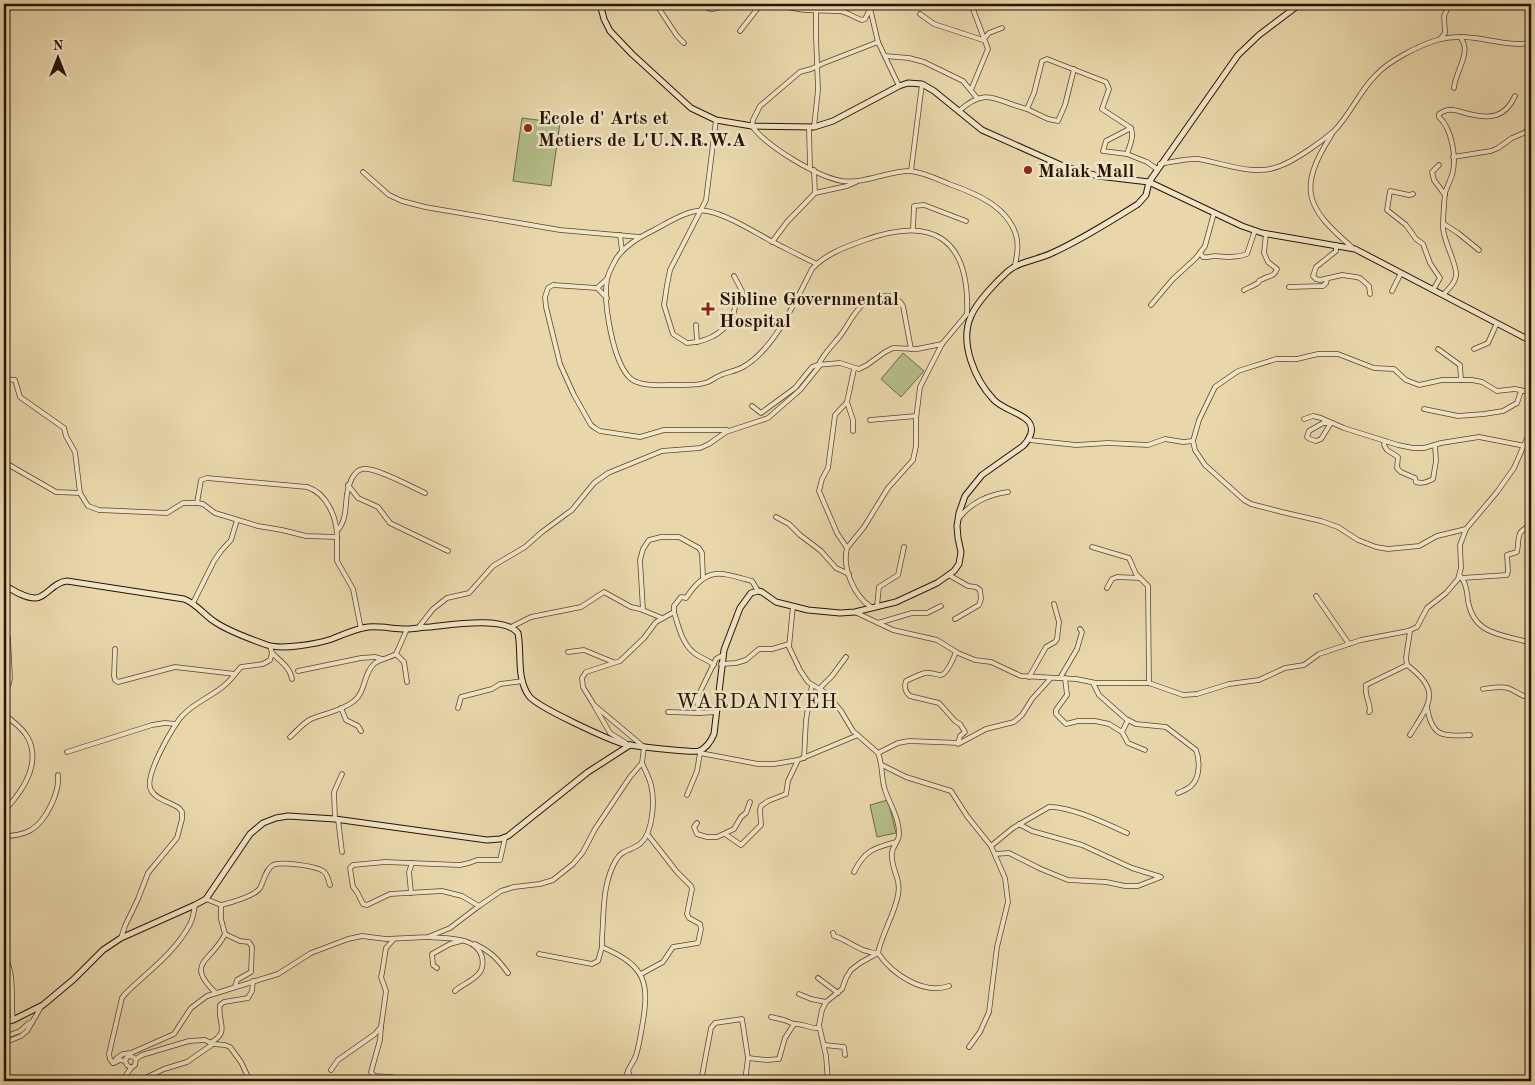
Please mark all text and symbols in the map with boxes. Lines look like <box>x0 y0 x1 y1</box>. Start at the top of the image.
north arrow <box>32 32 82 82</box>
text: N <box>53 39 64 53</box>
place label: Ecole d' Arts et Metiers de L'U.N.R.W.A <box>538 110 746 151</box>
marker: Ecole d' Arts et Metiers de L'U.N.R.W.A <box>522 122 534 134</box>
place label: Malak Mall <box>1038 163 1134 182</box>
marker: Malak Mall <box>1022 164 1034 176</box>
place label: Sibline Governmental Hospital <box>719 291 899 332</box>
marker: Sibline Governmental Hospital <box>701 302 715 316</box>
district label: WARDANIYEH <box>676 692 838 713</box>

